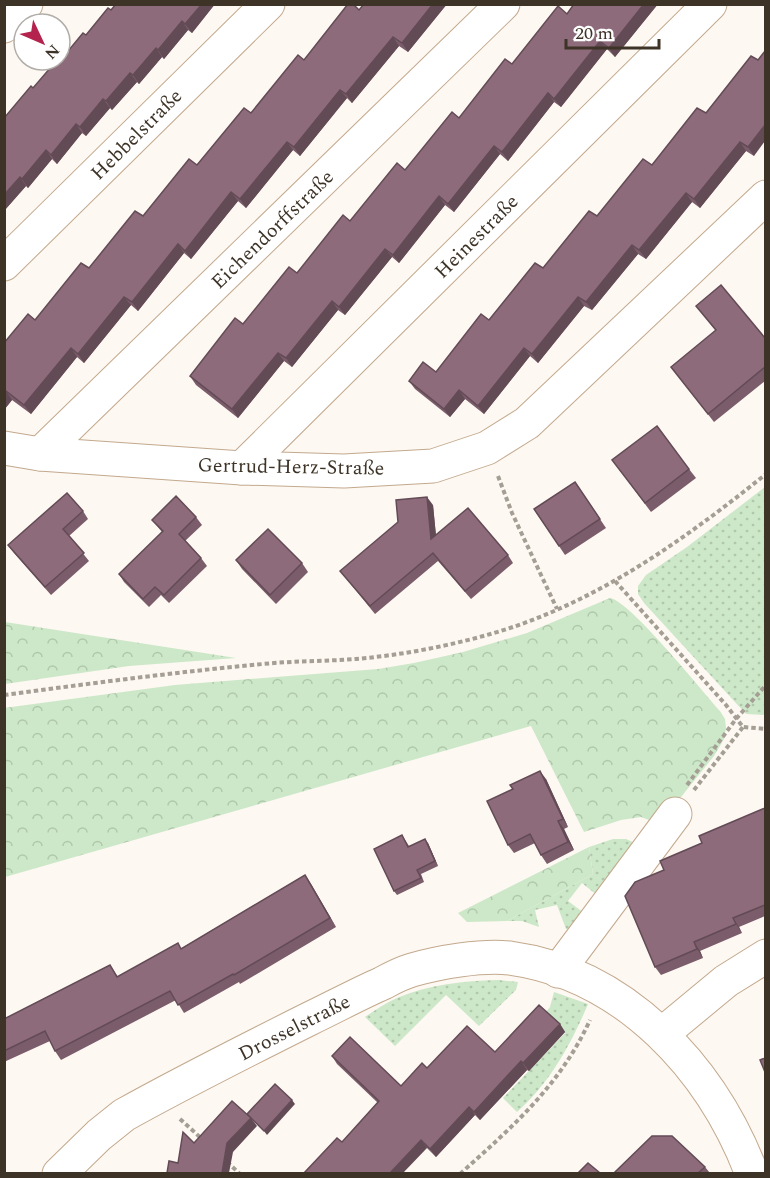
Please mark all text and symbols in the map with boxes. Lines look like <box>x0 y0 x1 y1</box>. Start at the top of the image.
north arrow <box>12 12 72 72</box>
scale bar <box>566 12 659 50</box>
text: 20 m <box>575 20 613 47</box>
text: N <box>39 39 65 65</box>
street label: Hebbelstraße <box>84 82 189 187</box>
street label: Eichendorffstraße <box>204 163 341 296</box>
street label: Heinestraße <box>428 188 526 286</box>
street label: Gertrud-Herz-Straße <box>197 450 385 484</box>
street label: Drosselstraße <box>233 987 356 1069</box>

